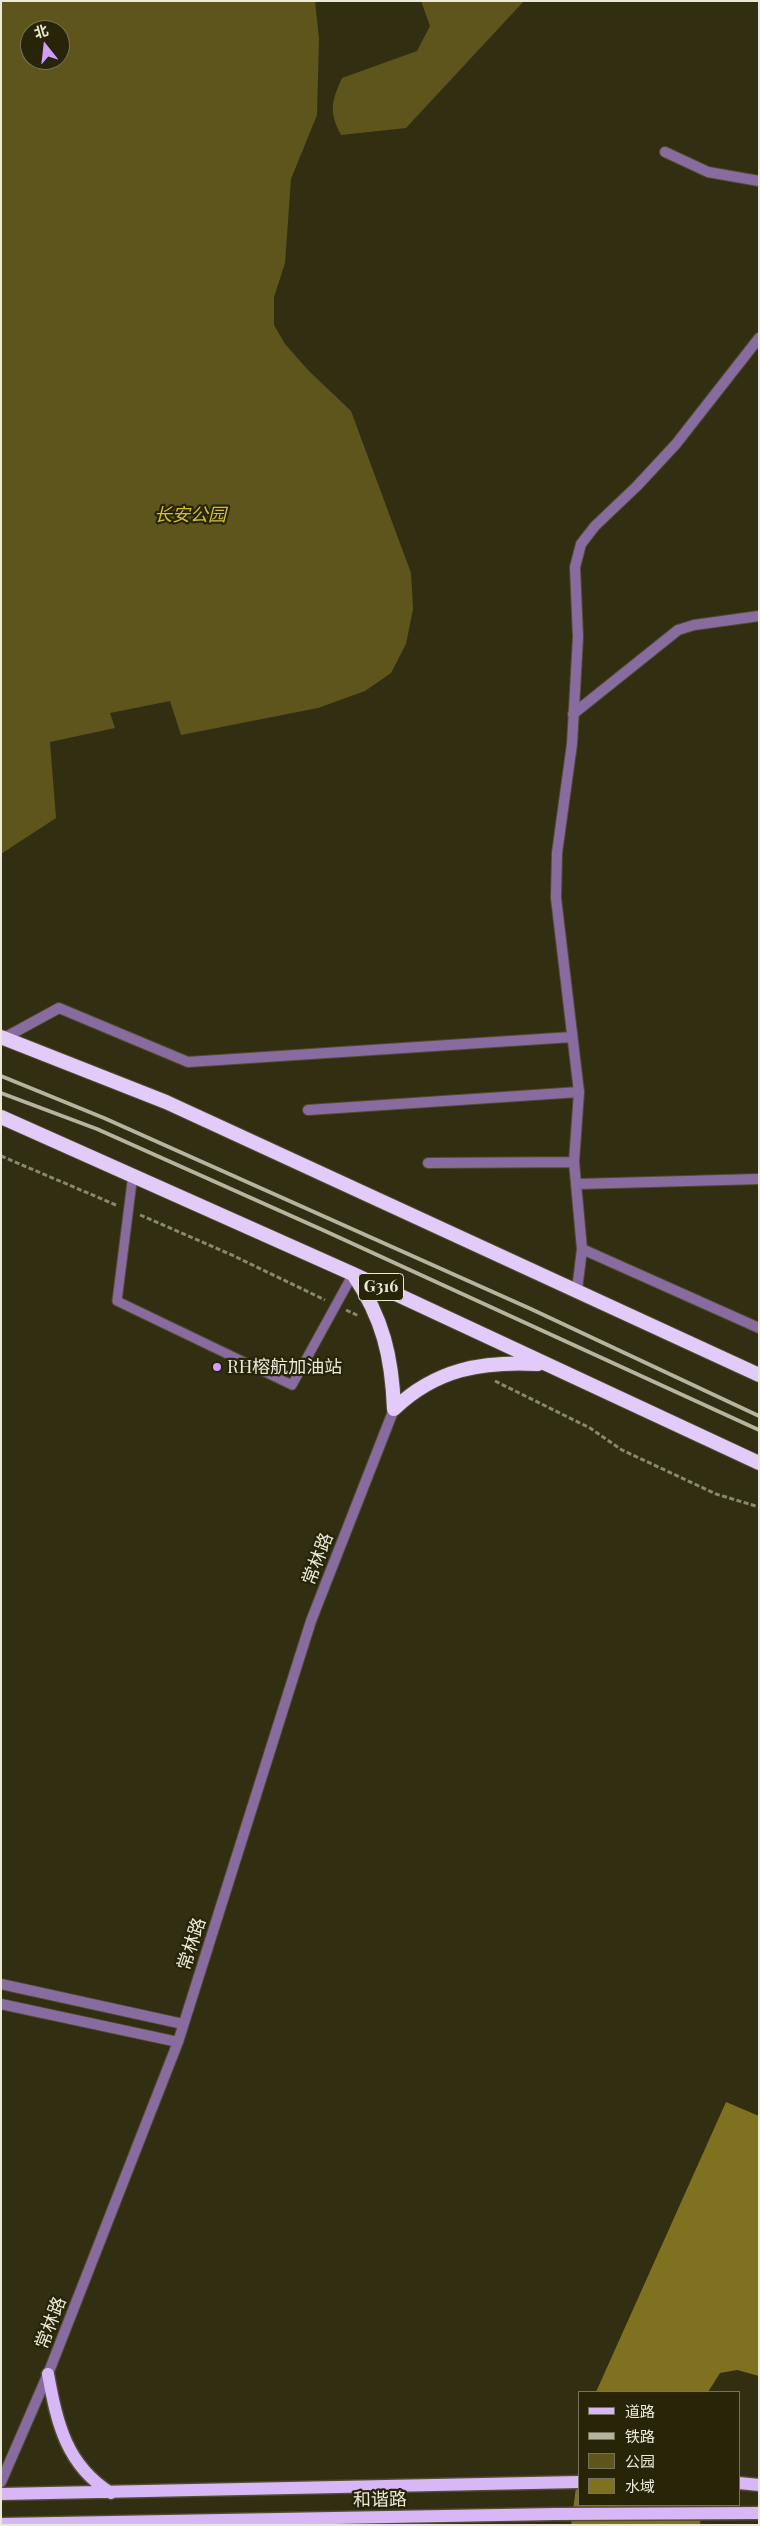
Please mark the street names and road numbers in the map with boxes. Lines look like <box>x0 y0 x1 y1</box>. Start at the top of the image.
road number: G316 <box>358 1274 404 1300</box>
street label: 常林路 <box>298 1530 338 1588</box>
street label: 常林路 <box>173 1915 211 1973</box>
street label: 常林路 <box>31 2294 71 2352</box>
street label: 和谐路 <box>353 2489 407 2511</box>

